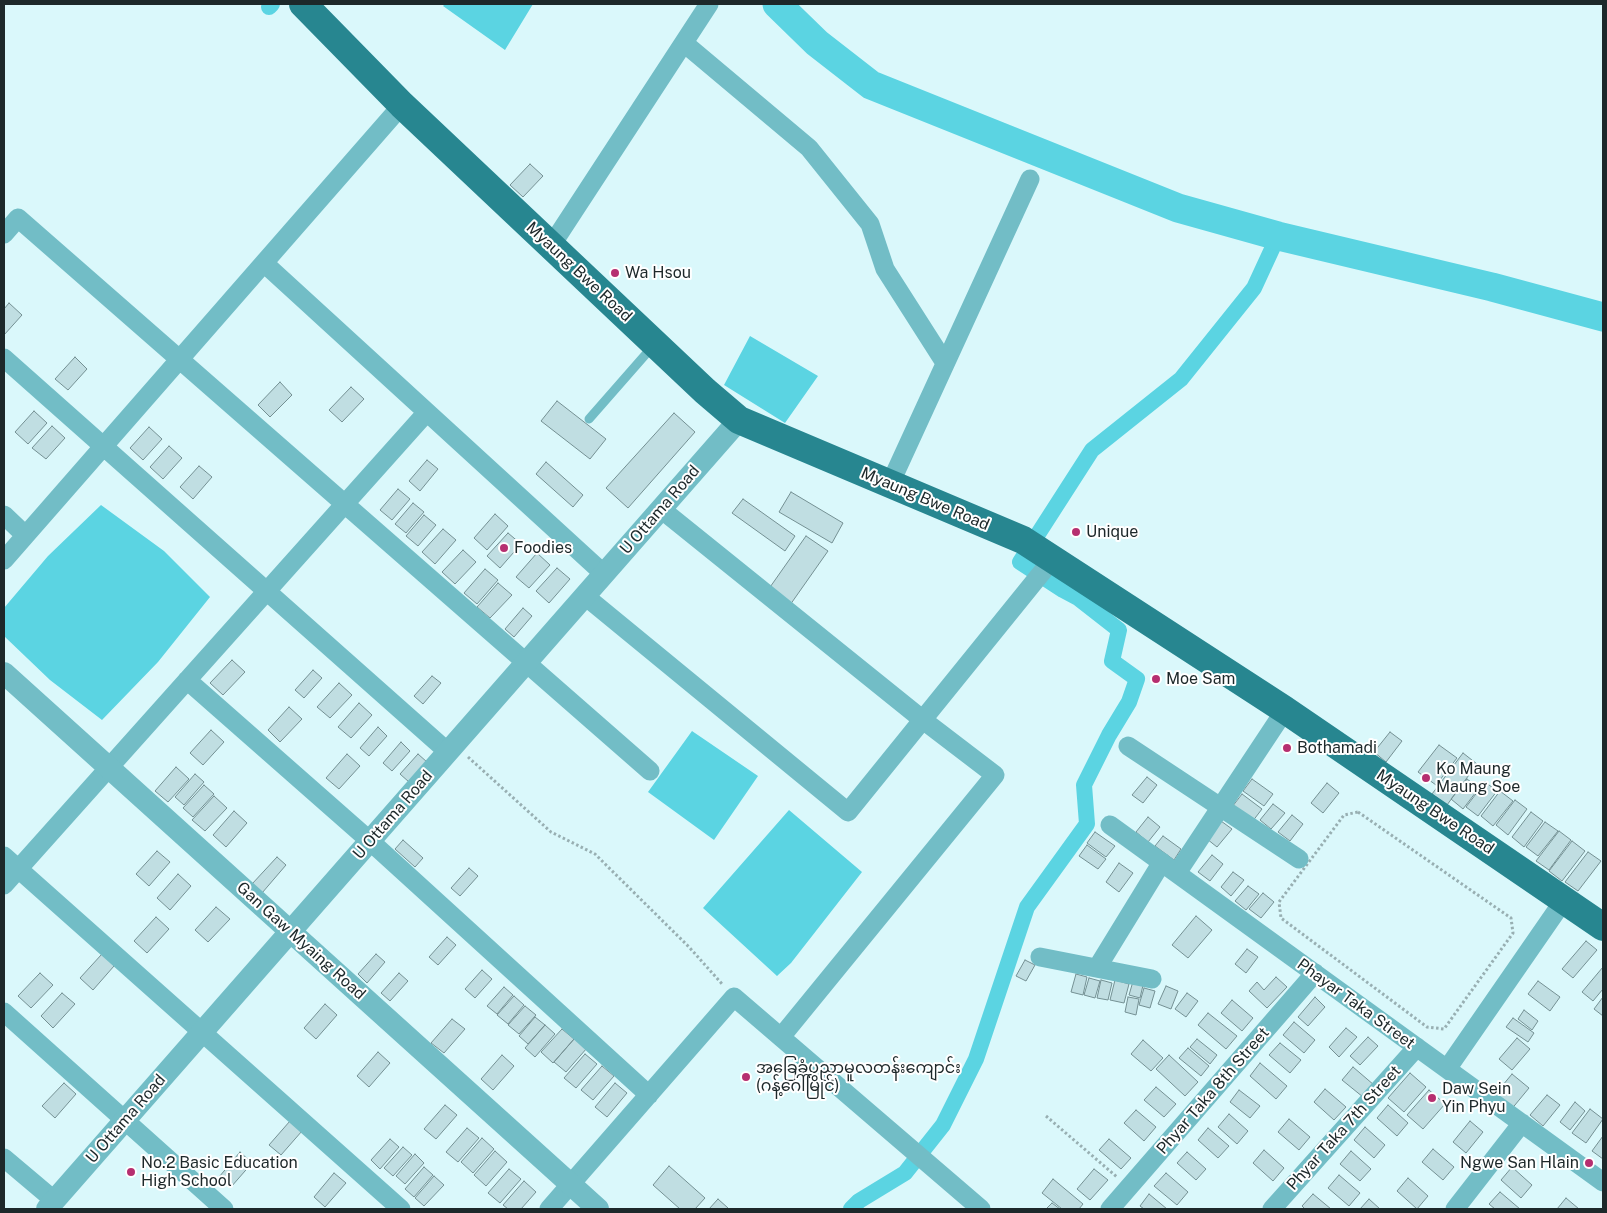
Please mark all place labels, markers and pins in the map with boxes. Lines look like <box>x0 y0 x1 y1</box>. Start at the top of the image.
place label: Wa Hsou <box>625 263 691 283</box>
marker: Wa Hsou <box>609 267 621 279</box>
place label: Unique <box>1086 522 1138 542</box>
marker: Unique <box>1070 526 1082 538</box>
place label: Foodies <box>514 538 572 558</box>
marker: Foodies <box>498 542 510 554</box>
place label: Moe Sam <box>1166 669 1235 689</box>
marker: Moe Sam <box>1150 673 1162 685</box>
place label: Bothamadi <box>1297 738 1377 758</box>
marker: Bothamadi <box>1281 742 1293 754</box>
place label: Ko Maung Maung Soe <box>1436 759 1520 797</box>
marker: Ko Maung Maung Soe <box>1420 772 1432 784</box>
place label: အခြေခံပညာမူလတန်းကျောင်း (ဂန့်ဂေါ်မြိုင်) <box>756 1058 961 1096</box>
marker: အခြေခံပညာမူလတန်းကျောင်း (ဂန့်ဂေါ်မြိုင်) <box>740 1071 752 1083</box>
place label: Daw Sein Yin Phyu <box>1442 1079 1511 1117</box>
marker: Daw Sein Yin Phyu <box>1426 1092 1438 1104</box>
place label: No.2 Basic Education High School <box>141 1153 298 1191</box>
place label: Ngwe San Hlain <box>1460 1153 1579 1173</box>
marker: Ngwe San Hlain <box>1583 1157 1595 1169</box>
marker: No.2 Basic Education High School <box>125 1166 137 1178</box>

